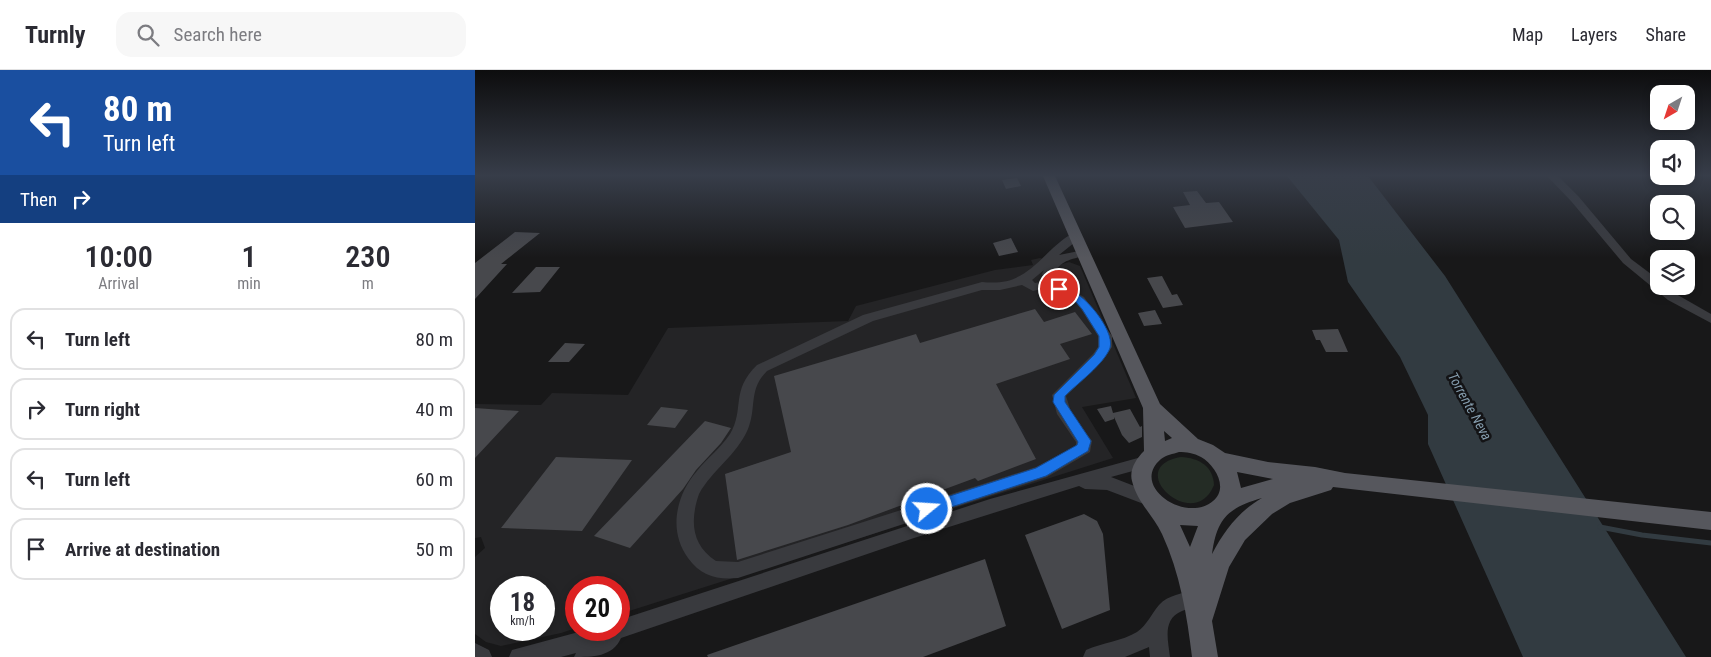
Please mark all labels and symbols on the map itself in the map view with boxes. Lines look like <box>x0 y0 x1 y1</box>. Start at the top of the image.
north arrow <box>1650 85 1695 130</box>
pin <box>1038 268 1080 310</box>
water label: Torrente Neva <box>1445 369 1495 443</box>
position arrow <box>900 482 952 534</box>
speed limit sign: 20 <box>565 576 630 641</box>

